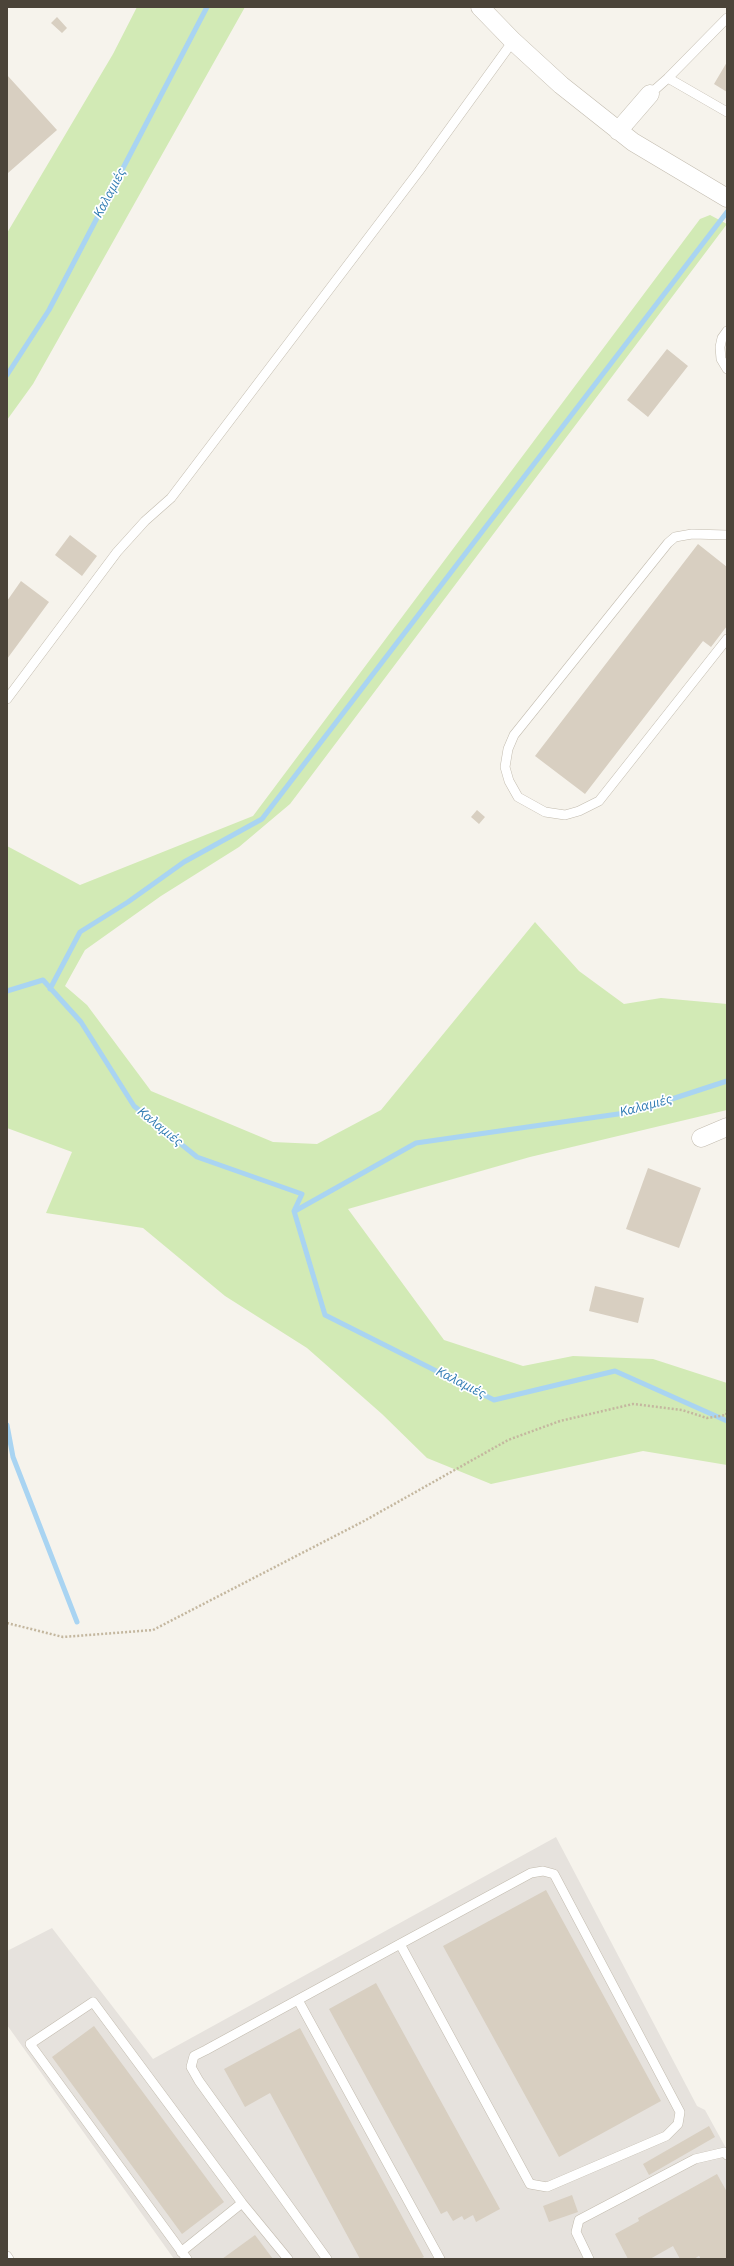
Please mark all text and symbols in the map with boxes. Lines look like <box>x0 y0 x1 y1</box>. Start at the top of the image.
water label: Καλαμιές <box>91 166 129 220</box>
water label: Καλαμιές <box>618 1092 674 1120</box>
water label: Καλαμιές <box>134 1104 186 1150</box>
water label: Καλαμιές <box>434 1364 488 1402</box>

